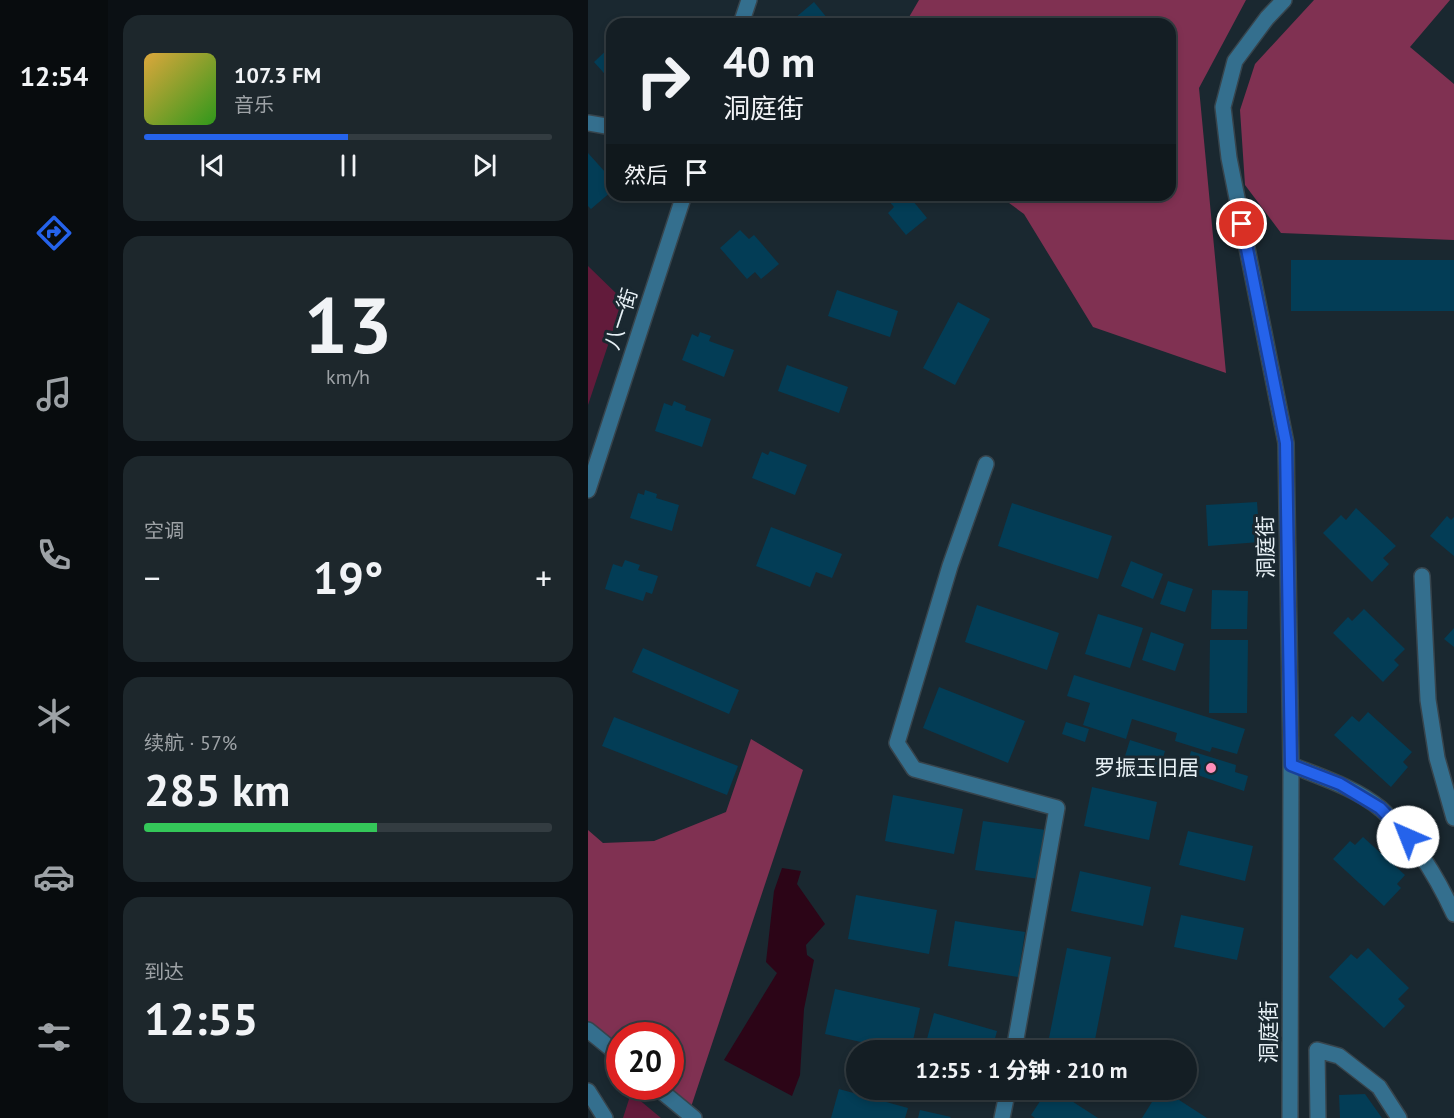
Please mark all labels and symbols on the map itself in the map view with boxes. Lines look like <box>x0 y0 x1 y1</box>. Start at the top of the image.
pin <box>1216 198 1267 249</box>
street label: 八一街 <box>598 285 643 353</box>
street label: 洞庭街 <box>1251 515 1280 579</box>
place label: 罗振玉旧居 <box>1094 754 1199 781</box>
marker: 罗振玉旧居 <box>1204 761 1218 775</box>
position arrow <box>1376 805 1440 869</box>
street label: 洞庭街 <box>1255 1001 1282 1064</box>
speed limit sign: 20 <box>606 1022 684 1100</box>

